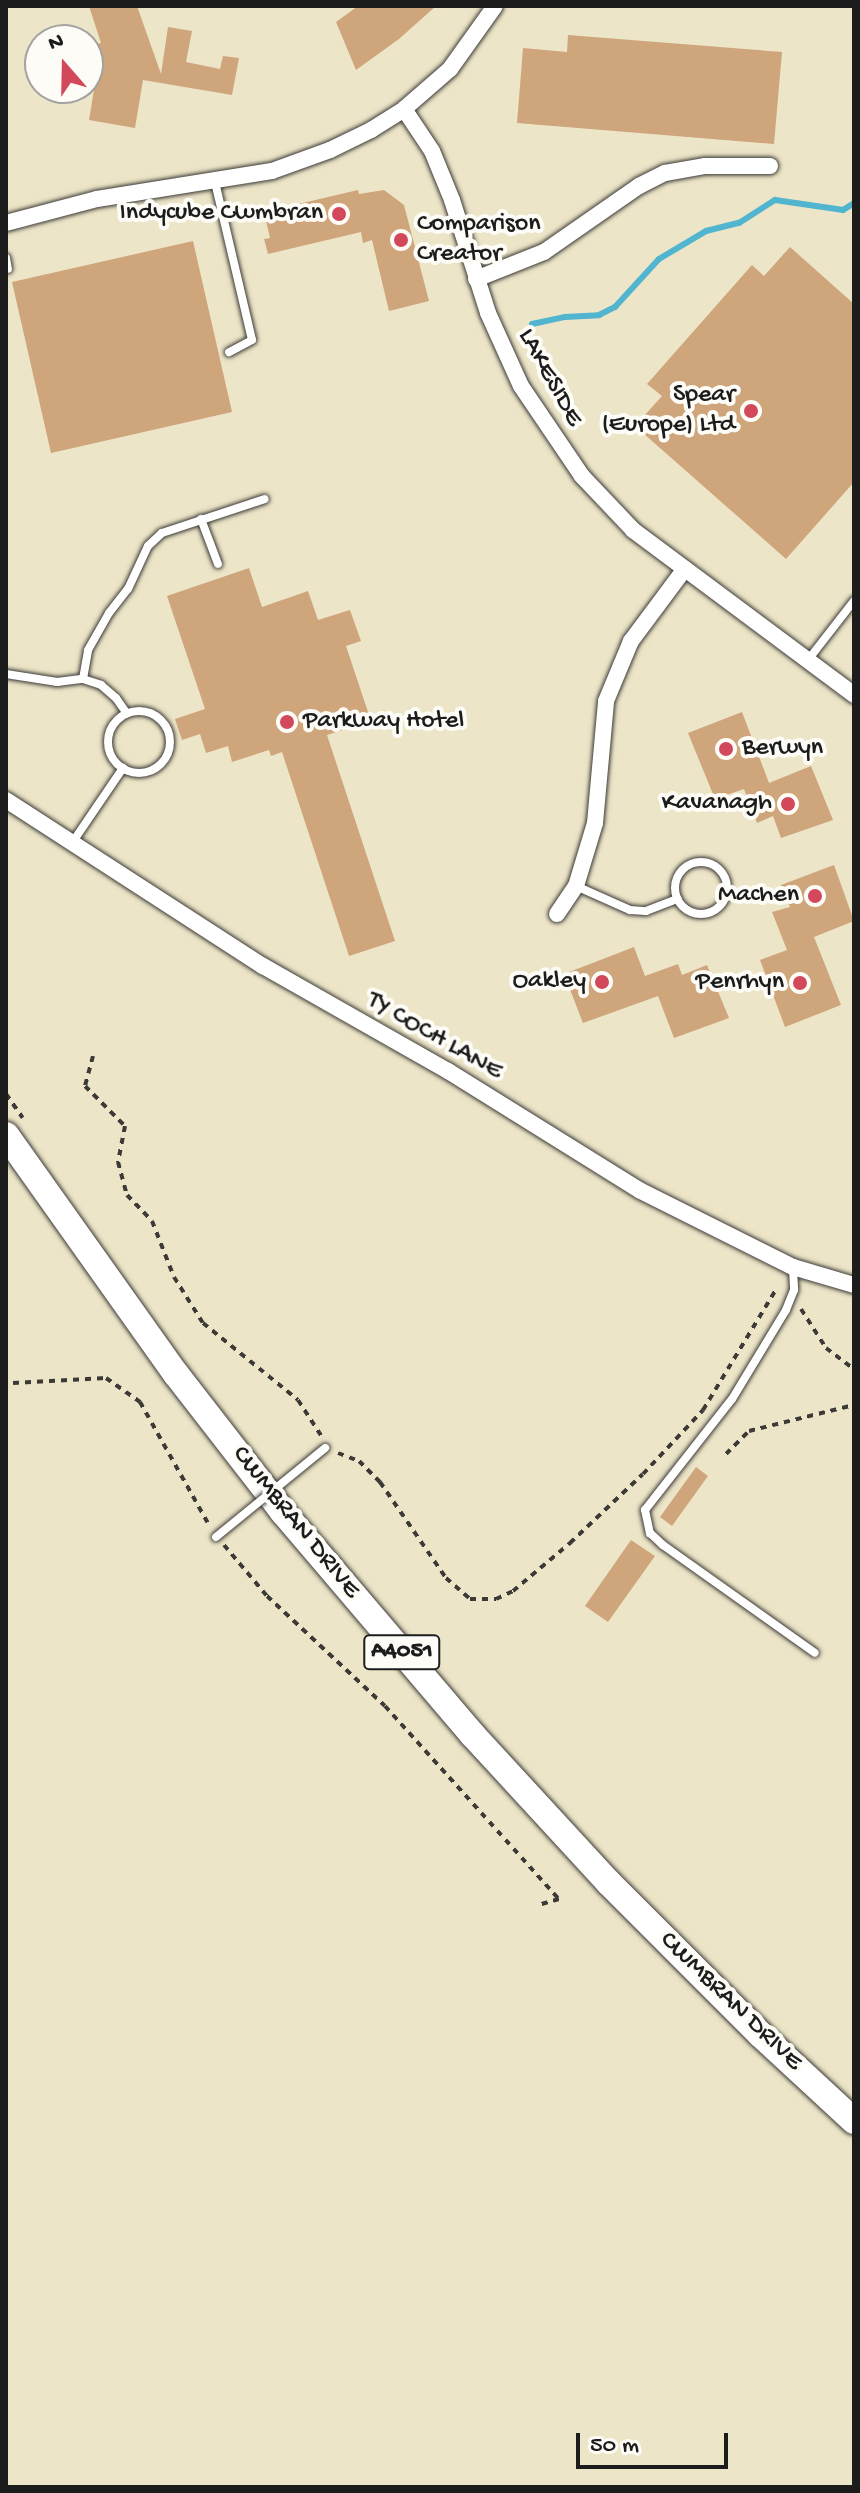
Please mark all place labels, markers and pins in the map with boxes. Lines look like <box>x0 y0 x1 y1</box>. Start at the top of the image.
place label: Indycube Cwmbran <box>120 198 323 230</box>
marker: Indycube Cwmbran <box>330 205 348 223</box>
place label: Comparison Creator <box>417 209 541 270</box>
marker: Comparison Creator <box>392 231 410 249</box>
place label: Spear (Europe) Ltd <box>601 380 735 442</box>
marker: Spear (Europe) Ltd <box>742 402 760 420</box>
place label: Parkway Hotel <box>303 706 464 738</box>
marker: Parkway Hotel <box>278 713 296 731</box>
place label: Berwyn <box>742 733 823 765</box>
marker: Berwyn <box>717 740 735 758</box>
place label: Kavanagh <box>662 788 772 820</box>
marker: Kavanagh <box>779 795 797 813</box>
place label: Machen <box>718 880 799 912</box>
marker: Machen <box>806 887 824 905</box>
place label: Oakley <box>512 966 586 998</box>
place label: Penrhyn <box>696 967 784 999</box>
marker: Oakley <box>593 973 611 991</box>
marker: Penrhyn <box>791 974 809 992</box>

